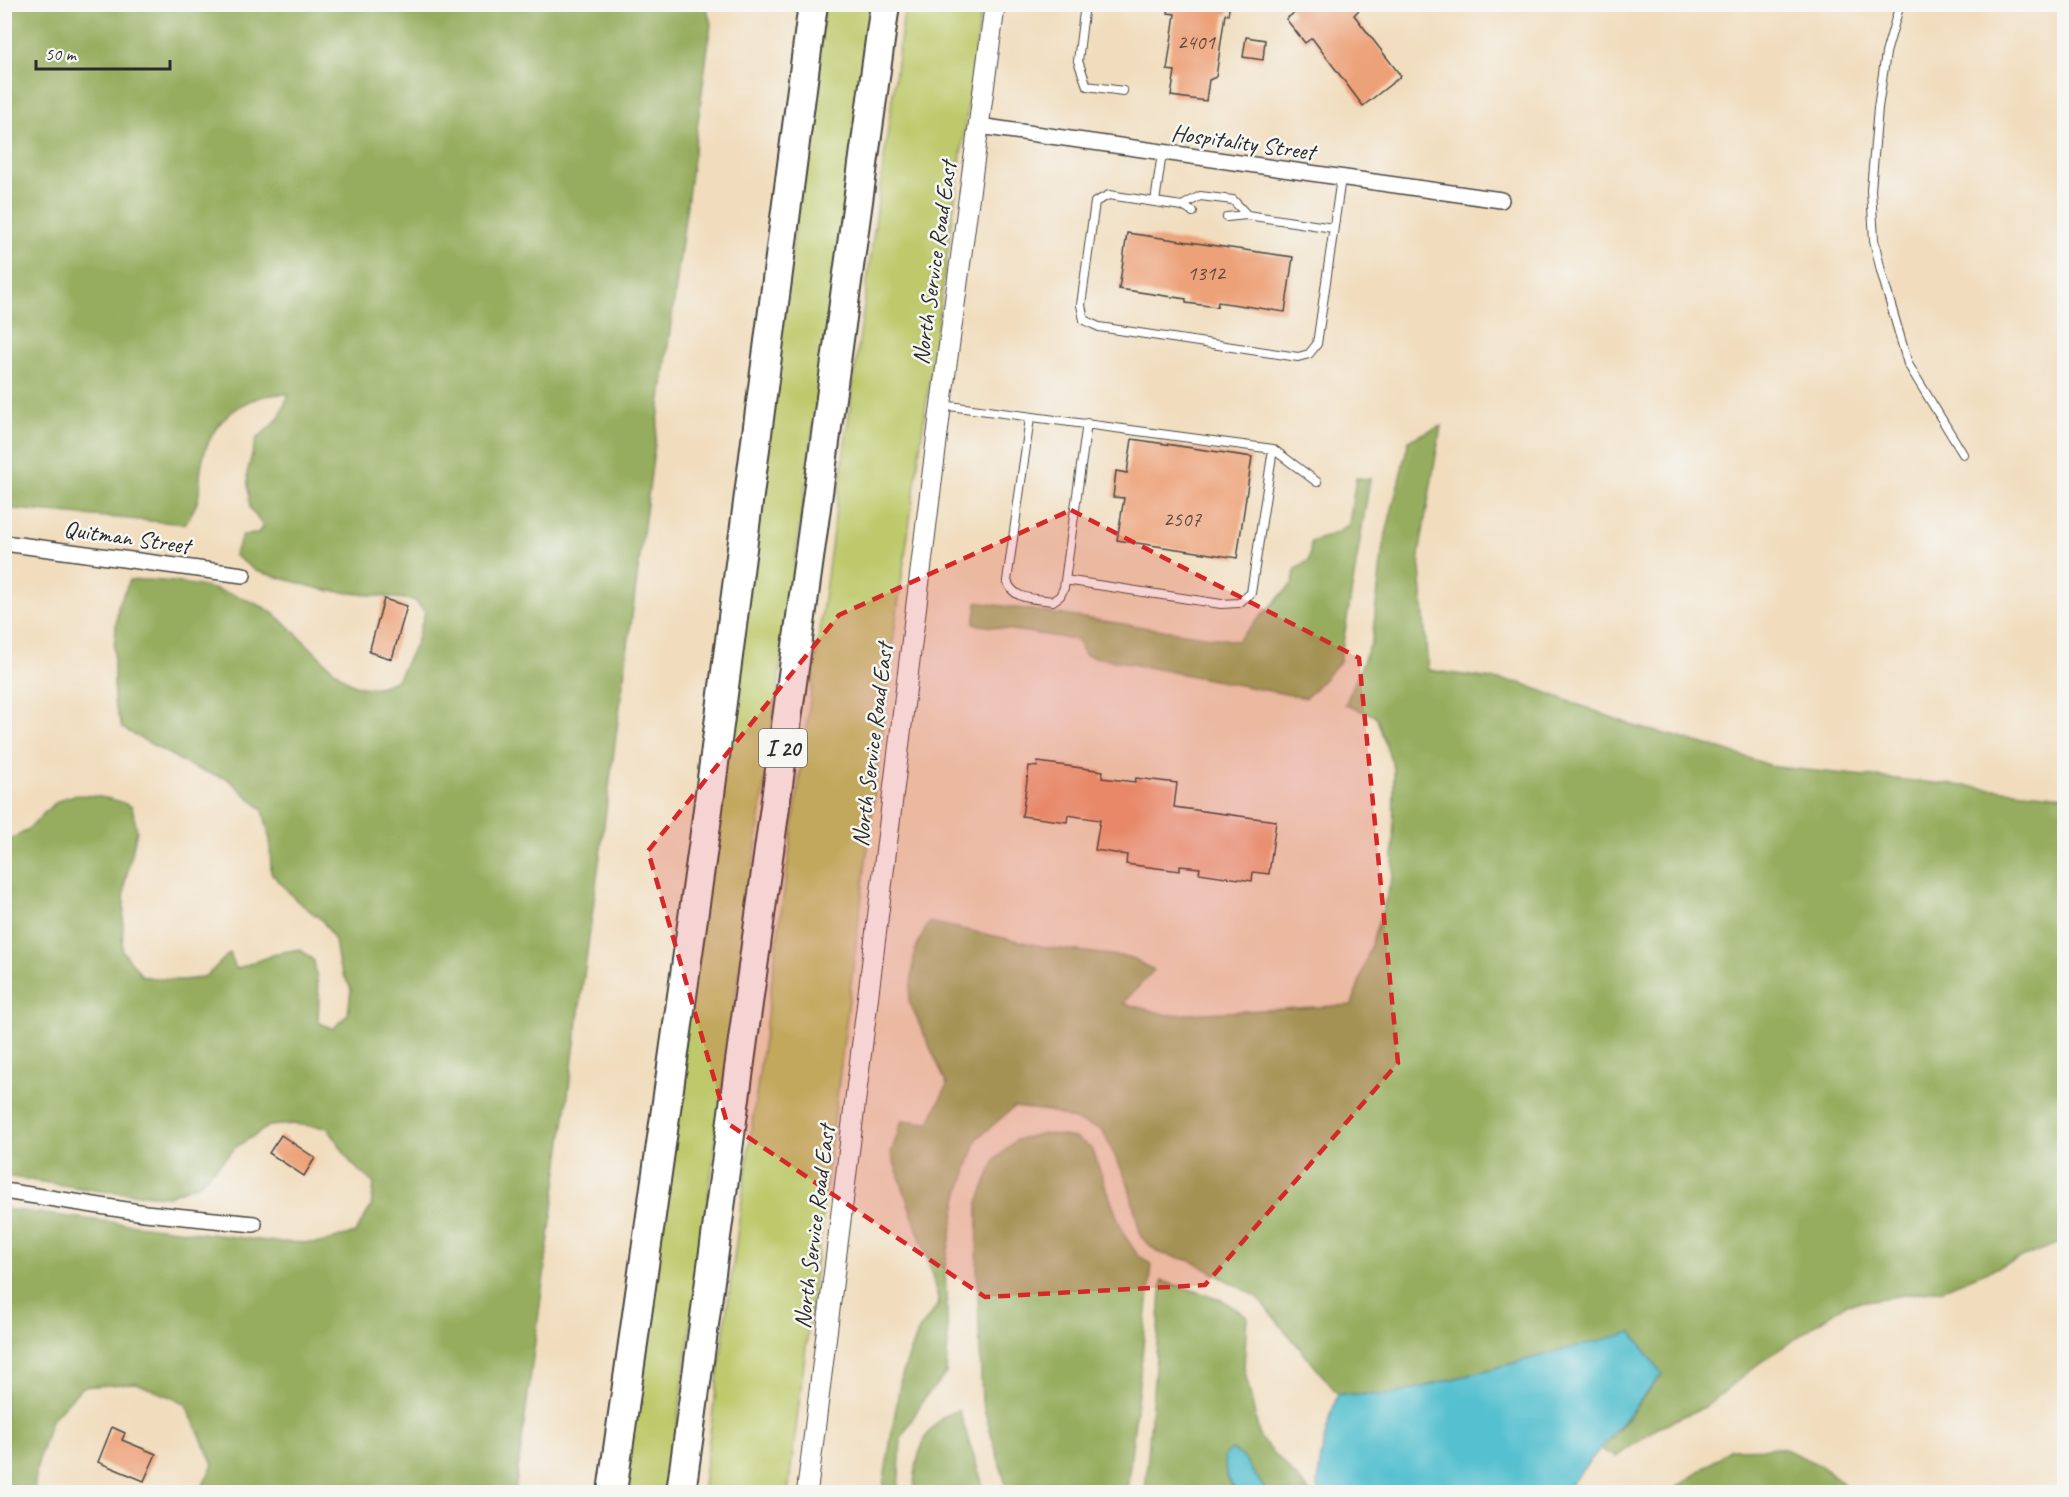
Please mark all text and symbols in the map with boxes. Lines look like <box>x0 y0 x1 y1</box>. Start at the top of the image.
house number: 2401 <box>1177 29 1216 55</box>
scale bar <box>36 33 170 71</box>
text: 50 m <box>45 43 78 65</box>
street label: Hospitality Street <box>1169 117 1320 167</box>
street label: North Service Road East <box>905 157 964 366</box>
house number: 1312 <box>1187 260 1226 286</box>
house number: 2507 <box>1163 506 1202 532</box>
street label: Quitman Street <box>62 513 195 561</box>
street label: North Service Road East <box>845 639 900 848</box>
road number: I 20 <box>759 729 807 767</box>
street label: North Service Road East <box>787 1121 842 1330</box>

